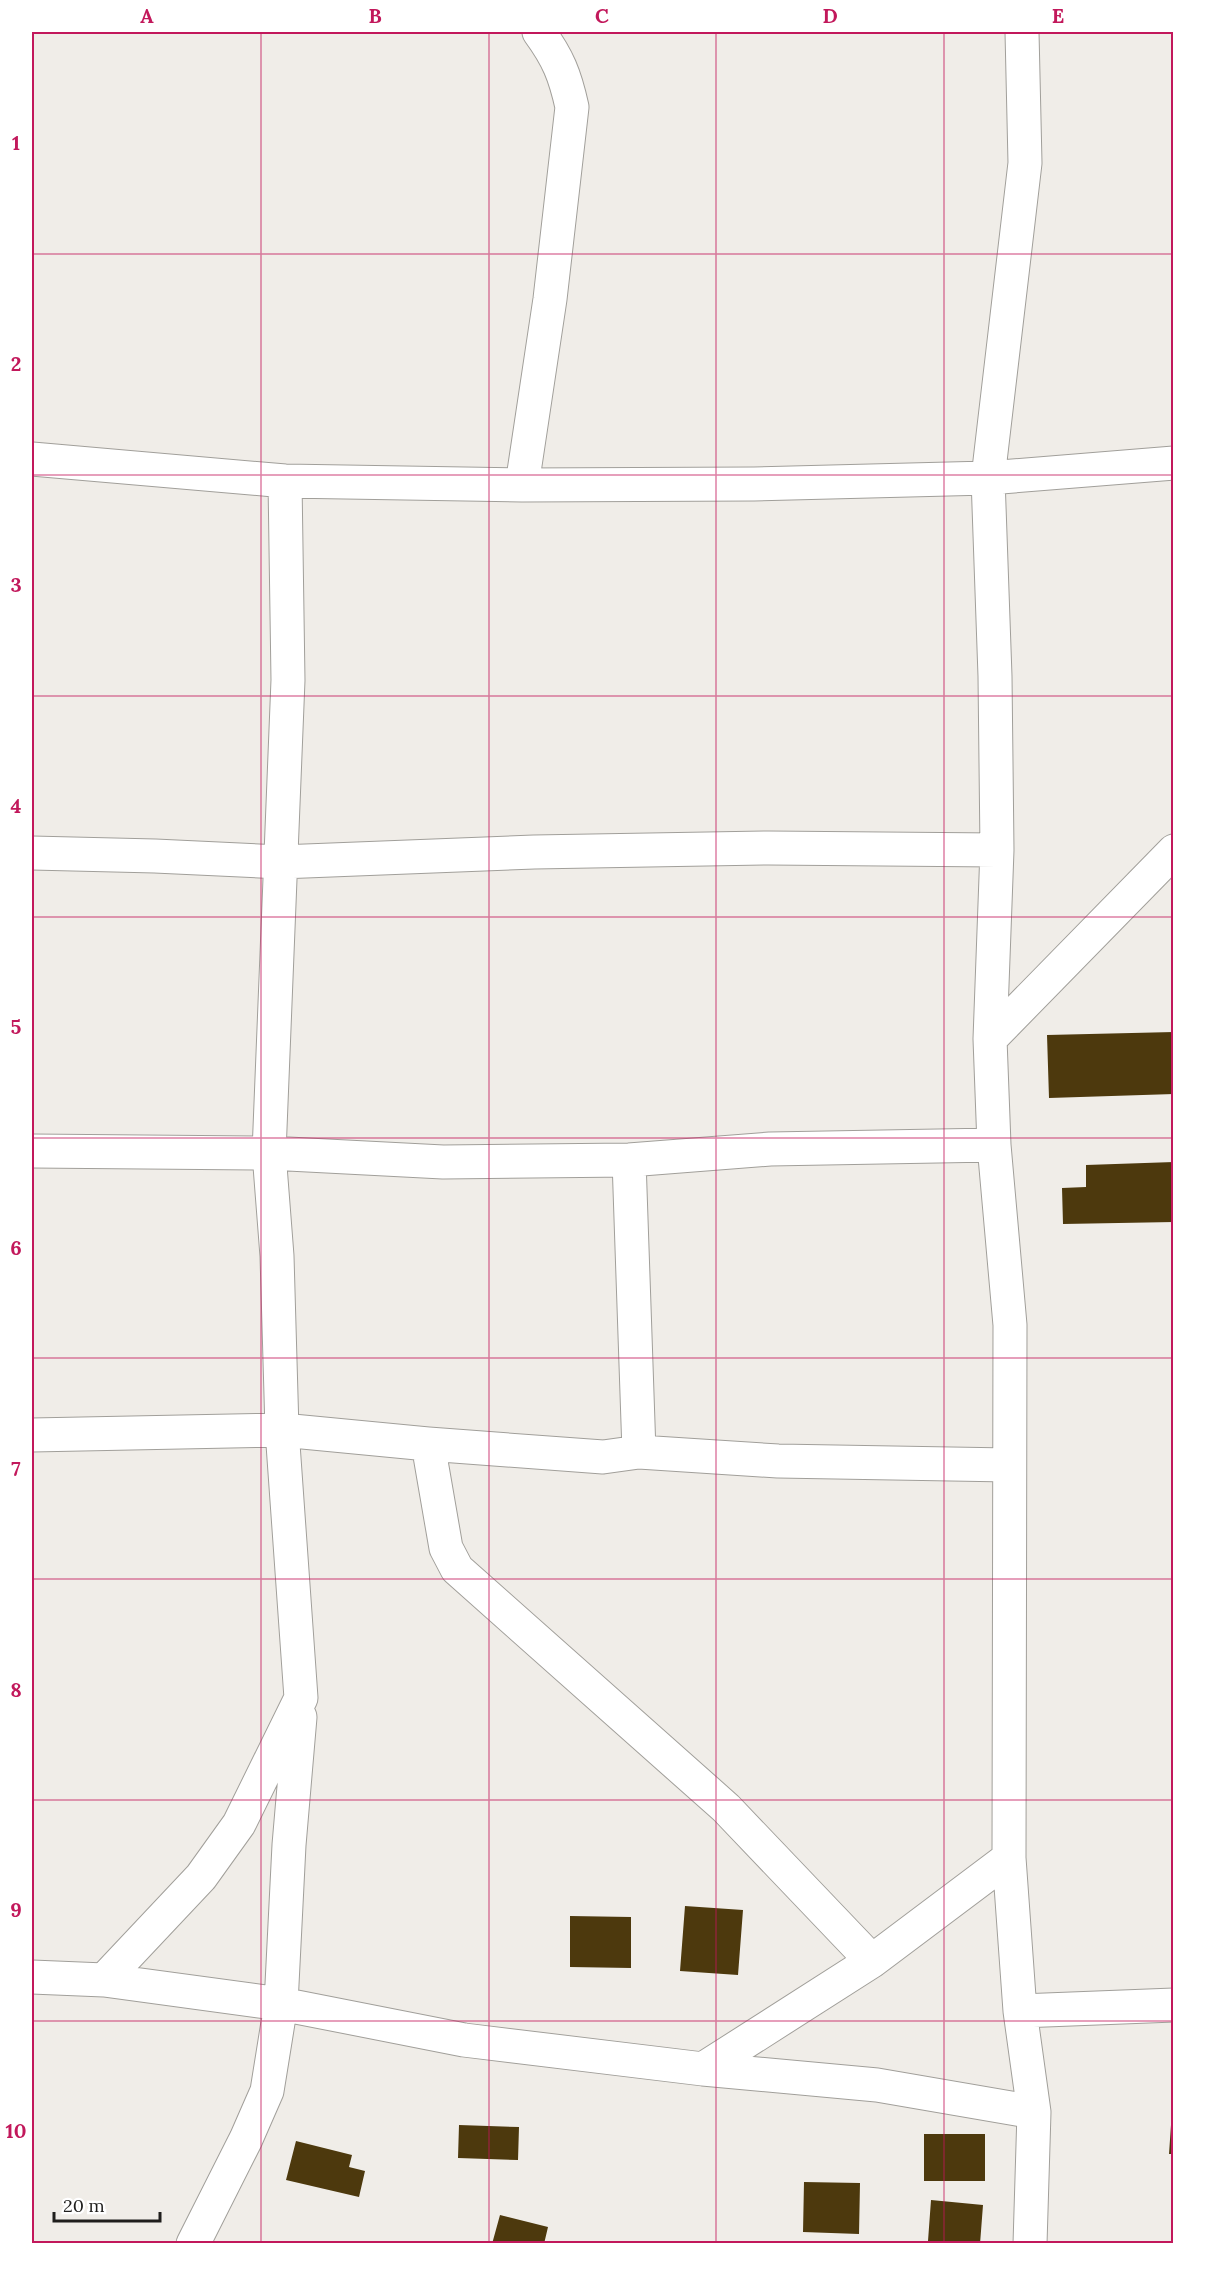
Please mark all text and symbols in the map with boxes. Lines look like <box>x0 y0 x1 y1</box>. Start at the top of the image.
text: A <box>140 3 154 28</box>
text: B <box>368 3 382 28</box>
text: C <box>595 3 609 28</box>
text: D <box>822 3 838 28</box>
text: E <box>1052 3 1064 28</box>
text: 1 <box>12 130 20 155</box>
text: 2 <box>11 351 21 376</box>
text: 3 <box>10 572 22 597</box>
text: 4 <box>11 793 22 818</box>
text: 5 <box>11 1014 22 1039</box>
text: 6 <box>10 1235 22 1260</box>
text: 7 <box>11 1456 21 1481</box>
text: 8 <box>10 1677 22 1702</box>
text: 9 <box>10 1897 22 1922</box>
text: 10 <box>6 2118 26 2143</box>
scale bar <box>54 2185 160 2223</box>
text: 20 m <box>63 2194 105 2217</box>

